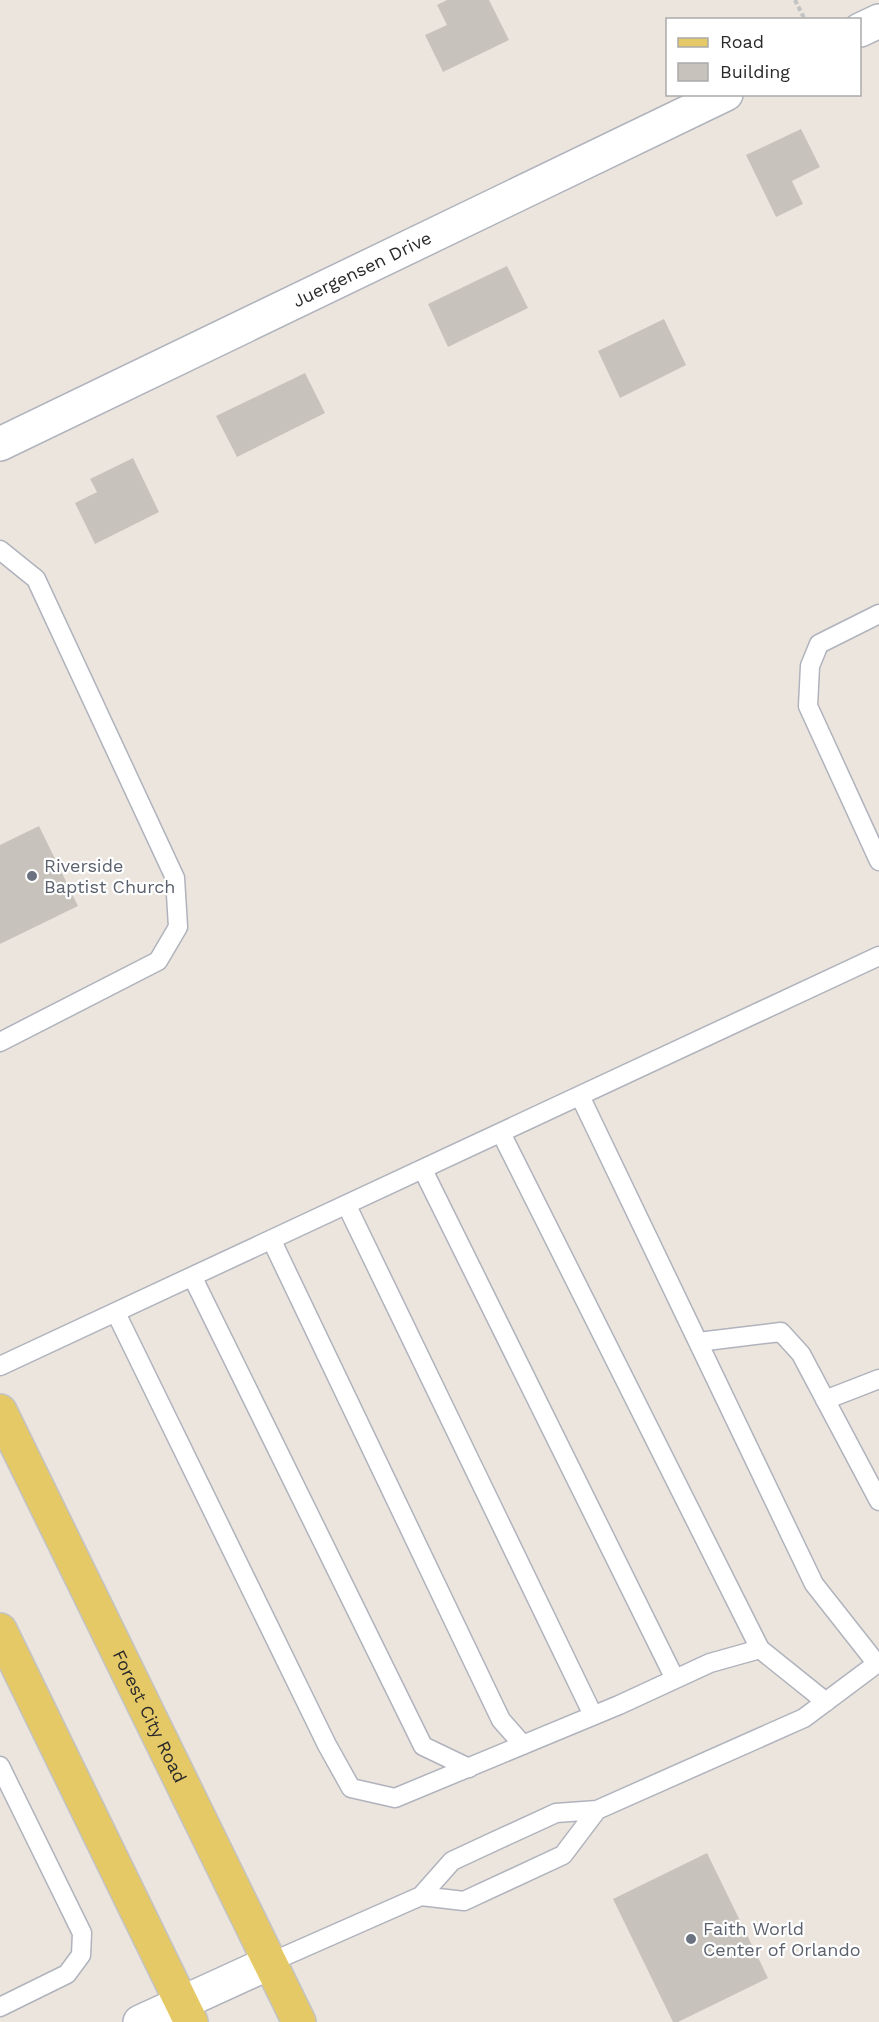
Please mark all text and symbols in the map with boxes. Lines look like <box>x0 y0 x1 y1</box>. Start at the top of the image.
legend <box>666 18 861 96</box>
text: Road <box>720 31 764 52</box>
text: Building <box>720 61 790 82</box>
street label: Juergensen Drive <box>289 227 435 311</box>
place label: Riverside Baptist Church <box>44 855 175 897</box>
marker: Riverside Baptist Church <box>25 869 39 883</box>
street label: Forest City Road <box>109 1646 191 1786</box>
place label: Faith World Center of Orlando <box>703 1918 861 1960</box>
marker: Faith World Center of Orlando <box>684 1932 698 1946</box>

